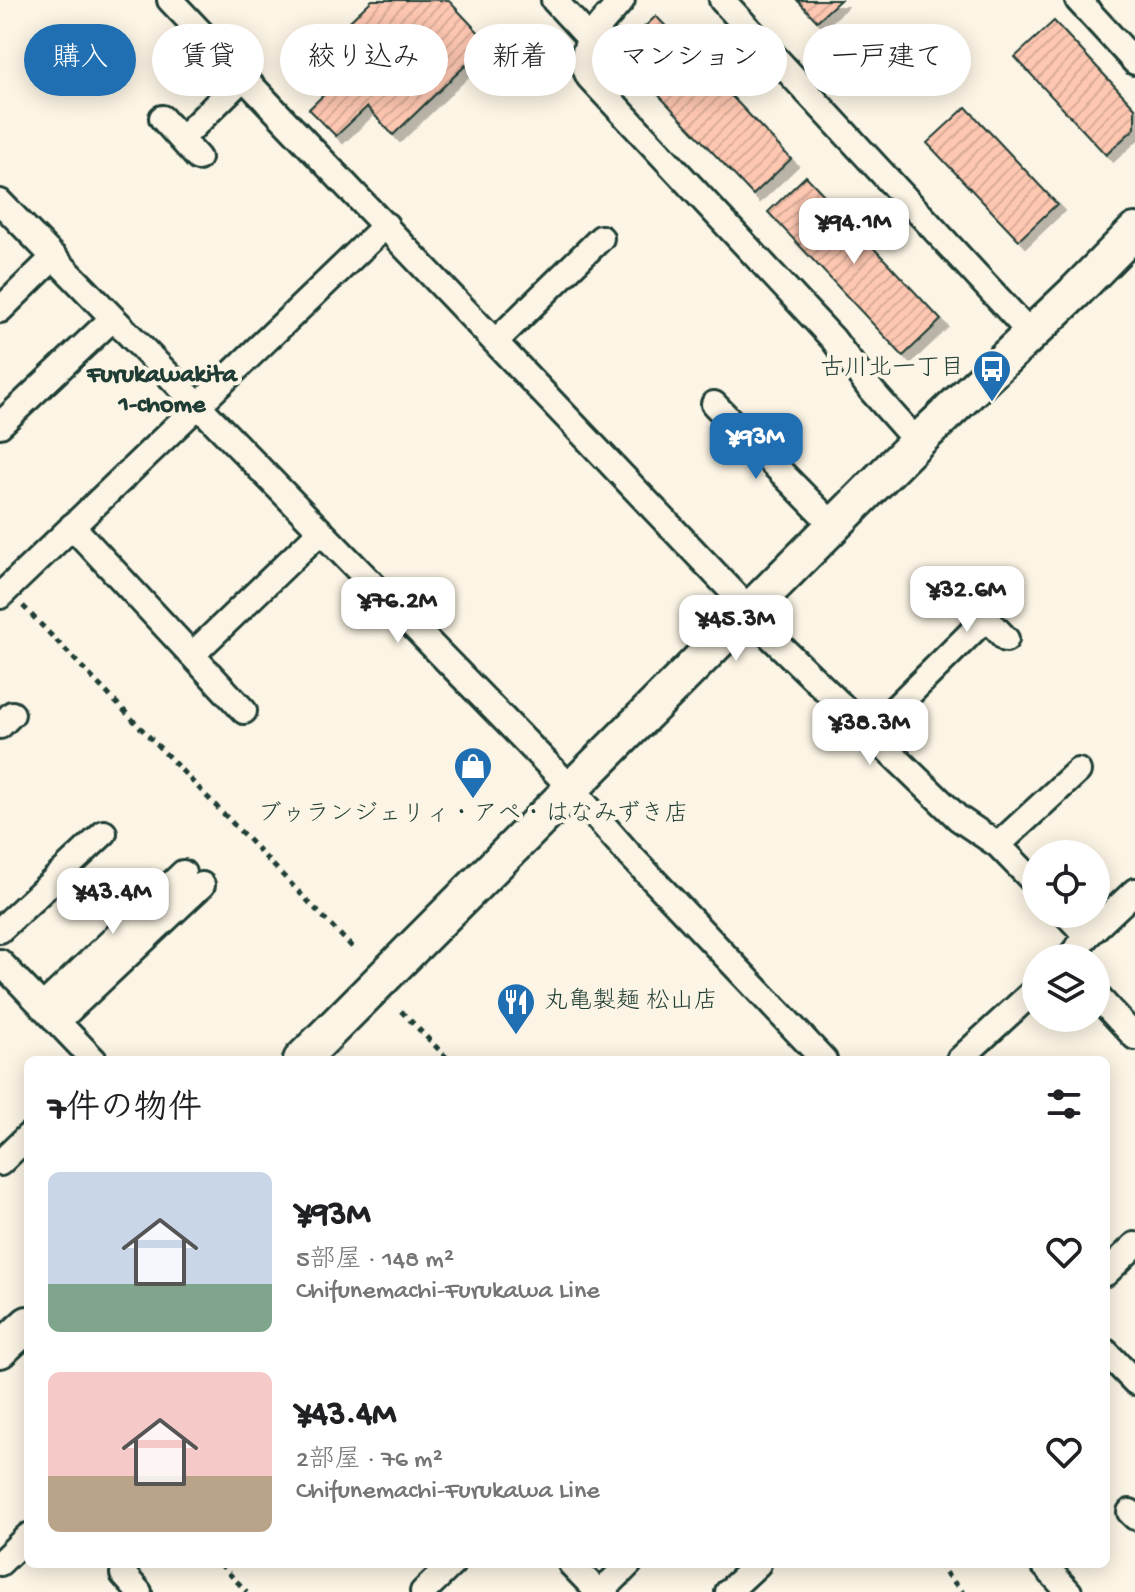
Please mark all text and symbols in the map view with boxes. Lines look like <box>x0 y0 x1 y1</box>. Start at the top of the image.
chip: 購入 <box>24 24 136 96</box>
chip: 賃貸 <box>152 24 264 96</box>
chip: 絞り込み <box>280 24 448 96</box>
chip: 新着 <box>464 24 576 96</box>
chip: マンション <box>592 24 787 96</box>
chip: 一戸建て <box>803 24 971 96</box>
pin: ¥94.1M <box>789 198 919 266</box>
text: ¥94.1M <box>817 208 891 239</box>
bus stop icon: 古川北一丁目 <box>971 348 1013 403</box>
place label: 古川北一丁目 <box>820 354 964 384</box>
district label: Furukawakita 1-chome <box>86 361 238 422</box>
pin: ¥93M <box>709 413 803 481</box>
text: ¥93M <box>728 423 784 454</box>
pin: ¥32.6M <box>902 566 1032 634</box>
text: ¥32.6M <box>928 576 1006 607</box>
pin: ¥76.2M <box>333 577 463 645</box>
text: ¥76.2M <box>359 587 437 618</box>
pin: ¥45.3M <box>671 595 801 663</box>
text: ¥45.3M <box>697 605 775 636</box>
pin: ¥38.3M <box>805 699 935 767</box>
text: ¥38.3M <box>830 709 910 740</box>
shop icon: ブゥランジェリィ・アペ・はなみずき店 <box>452 745 494 800</box>
place label: ブゥランジェリィ・アペ・はなみずき店 <box>257 800 689 830</box>
map controls <box>1022 840 1110 1032</box>
button: locate <box>1022 840 1110 928</box>
pin: ¥43.4M <box>48 868 178 936</box>
text: ¥43.4M <box>75 878 151 909</box>
button: layers <box>1022 944 1110 1032</box>
restaurant icon: 丸亀製麺 松山店 <box>495 981 537 1036</box>
place label: 丸亀製麺 松山店 <box>544 987 718 1017</box>
icon: filters <box>1042 1082 1086 1126</box>
text: 7件の物件 <box>48 1091 202 1131</box>
text: ¥93M <box>296 1196 370 1236</box>
icon: home <box>112 1204 208 1300</box>
icon: heart <box>1042 1230 1086 1274</box>
text: 5部屋 · 148 m² <box>296 1246 454 1277</box>
text: Chifunemachi-Furukawa Line <box>296 1277 600 1308</box>
text: ¥43.4M <box>296 1396 396 1436</box>
icon: home <box>112 1404 208 1500</box>
icon: heart <box>1042 1430 1086 1474</box>
text: 2部屋 · 76 m² <box>296 1446 443 1477</box>
text: Chifunemachi-Furukawa Line <box>296 1477 600 1508</box>

